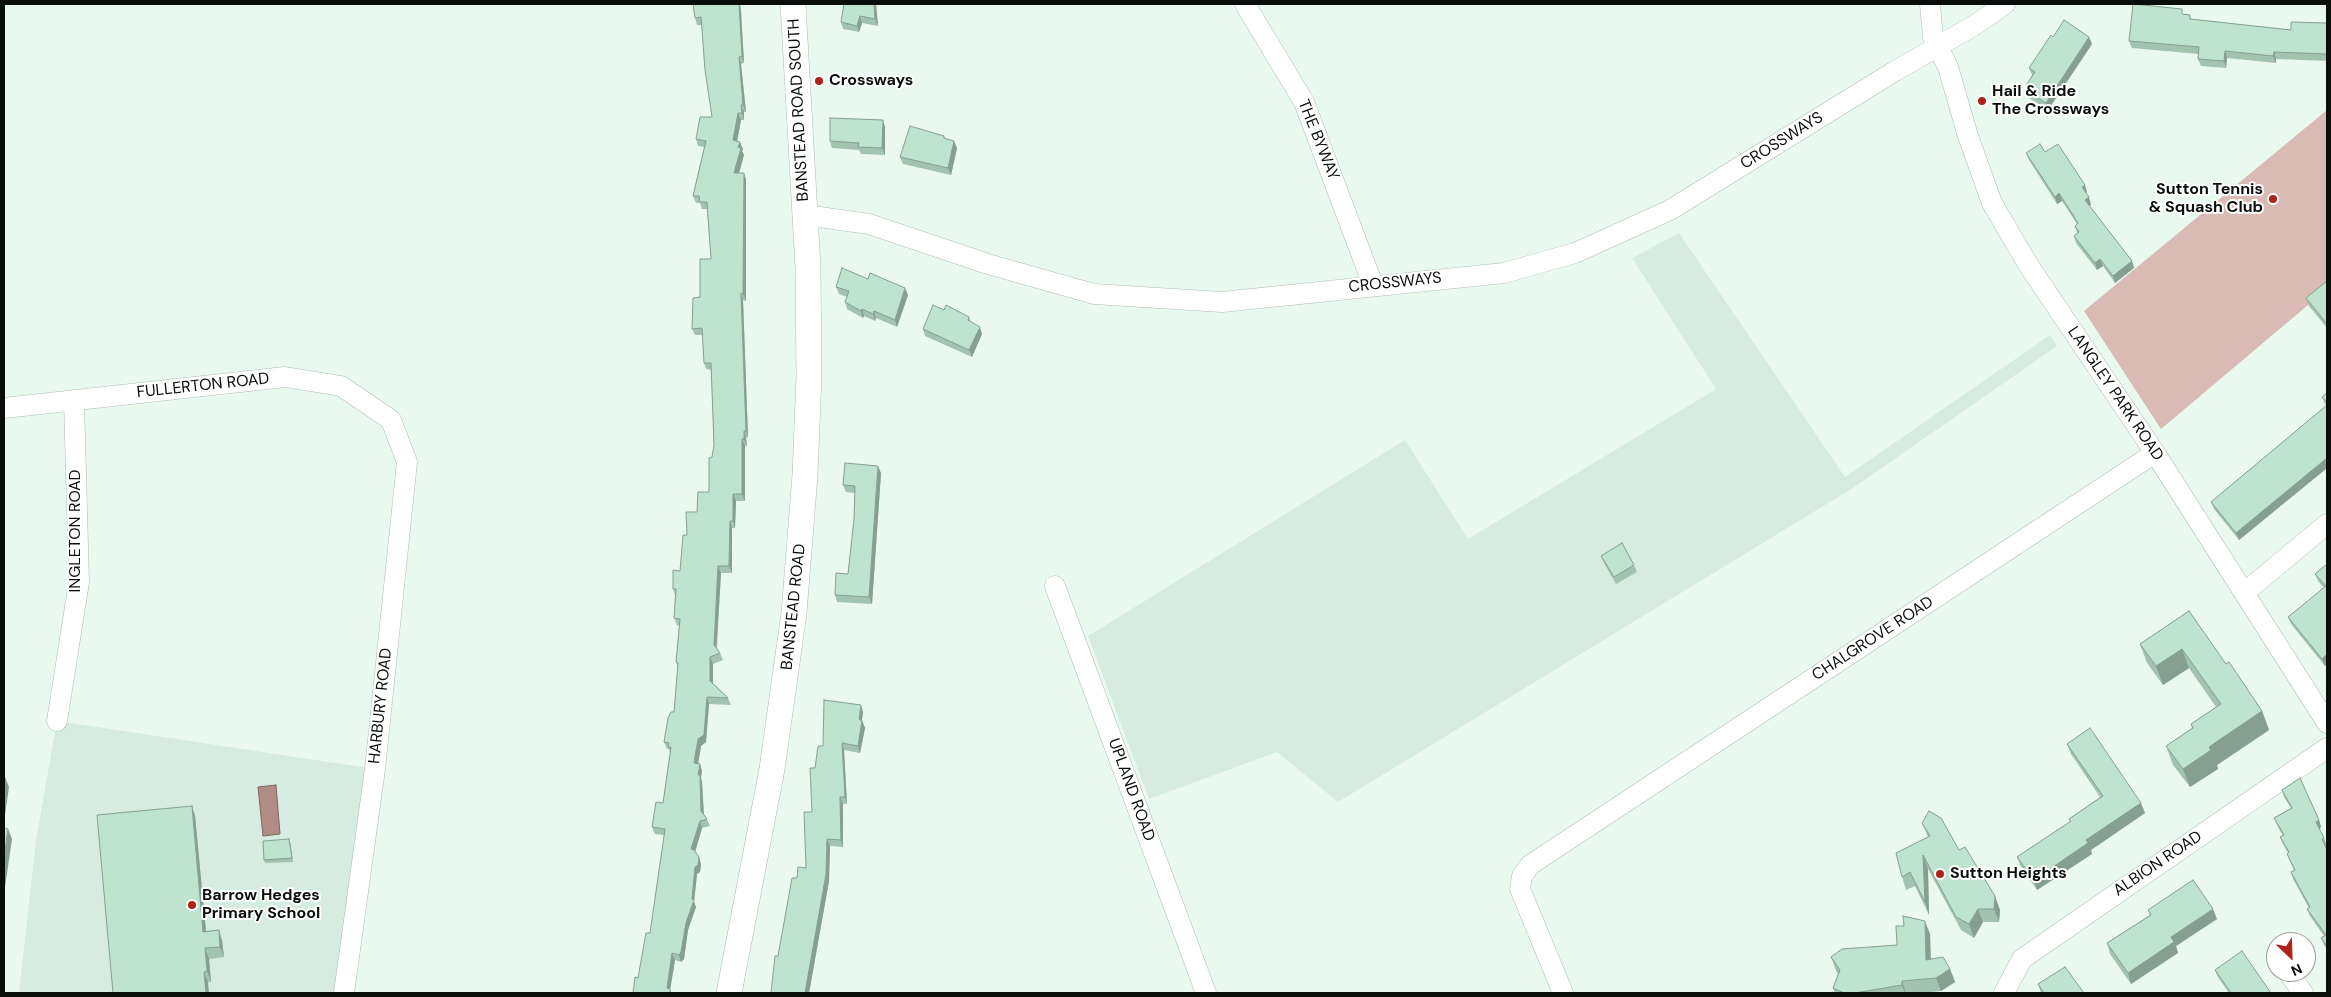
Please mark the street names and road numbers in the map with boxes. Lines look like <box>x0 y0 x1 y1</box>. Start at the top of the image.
street label: BANSTEAD ROAD SOUTH <box>785 18 813 202</box>
street label: THE BYWAY <box>1293 97 1343 183</box>
street label: CROSSWAYS <box>1737 108 1827 174</box>
street label: CROSSWAYS <box>1348 269 1442 297</box>
street label: LANGLEY PARK ROAD <box>2063 323 2167 465</box>
street label: FULLERTON ROAD <box>136 369 270 403</box>
street label: INGLETON ROAD <box>66 469 86 593</box>
street label: BANSTEAD ROAD <box>778 543 810 671</box>
street label: CHALGROVE ROAD <box>1809 593 1937 685</box>
street label: HARBURY ROAD <box>365 647 397 765</box>
street label: UPLAND ROAD <box>1104 736 1158 844</box>
street label: ALBION ROAD <box>2110 827 2206 901</box>

